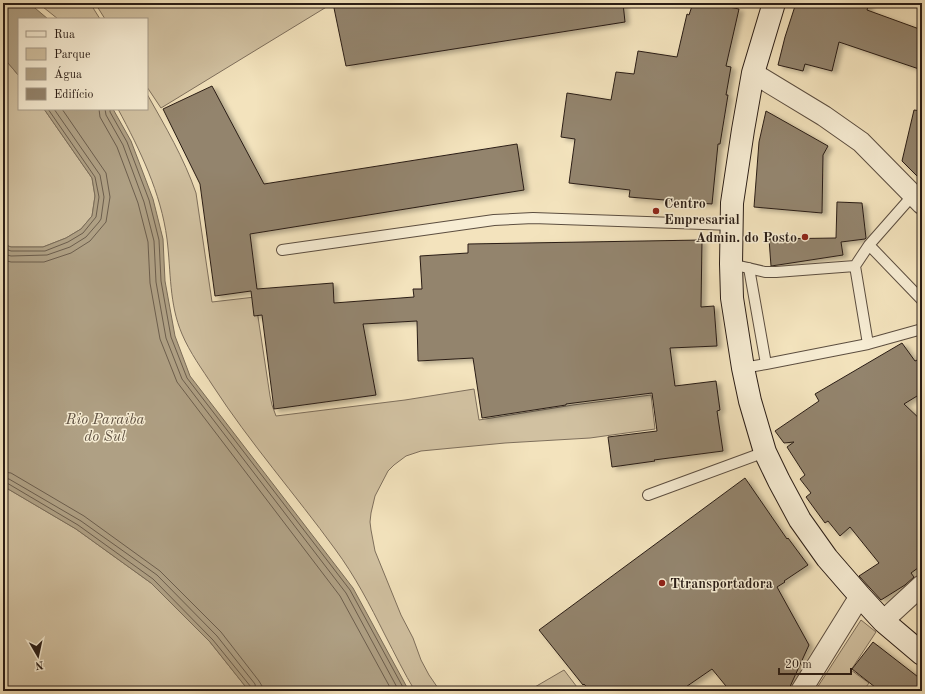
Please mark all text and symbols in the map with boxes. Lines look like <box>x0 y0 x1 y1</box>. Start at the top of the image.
legend <box>18 18 148 110</box>
text: Rua <box>54 29 75 41</box>
text: Parque <box>54 49 91 61</box>
text: Água <box>54 66 82 81</box>
text: Edifício <box>54 89 93 101</box>
place label: Centro Empresarial <box>664 197 740 227</box>
marker: Centro Empresarial <box>651 206 661 216</box>
place label: Admin. do Posto <box>696 231 797 245</box>
marker: Admin. do Posto <box>800 232 810 242</box>
water label: Rio Paraiba do Sul <box>65 413 144 445</box>
place label: Ttransportadora <box>670 577 773 591</box>
marker: Ttransportadora <box>657 578 667 588</box>
north arrow <box>18 636 58 676</box>
scale bar <box>779 650 851 676</box>
text: N <box>34 658 44 671</box>
text: 20 m <box>785 659 812 671</box>

